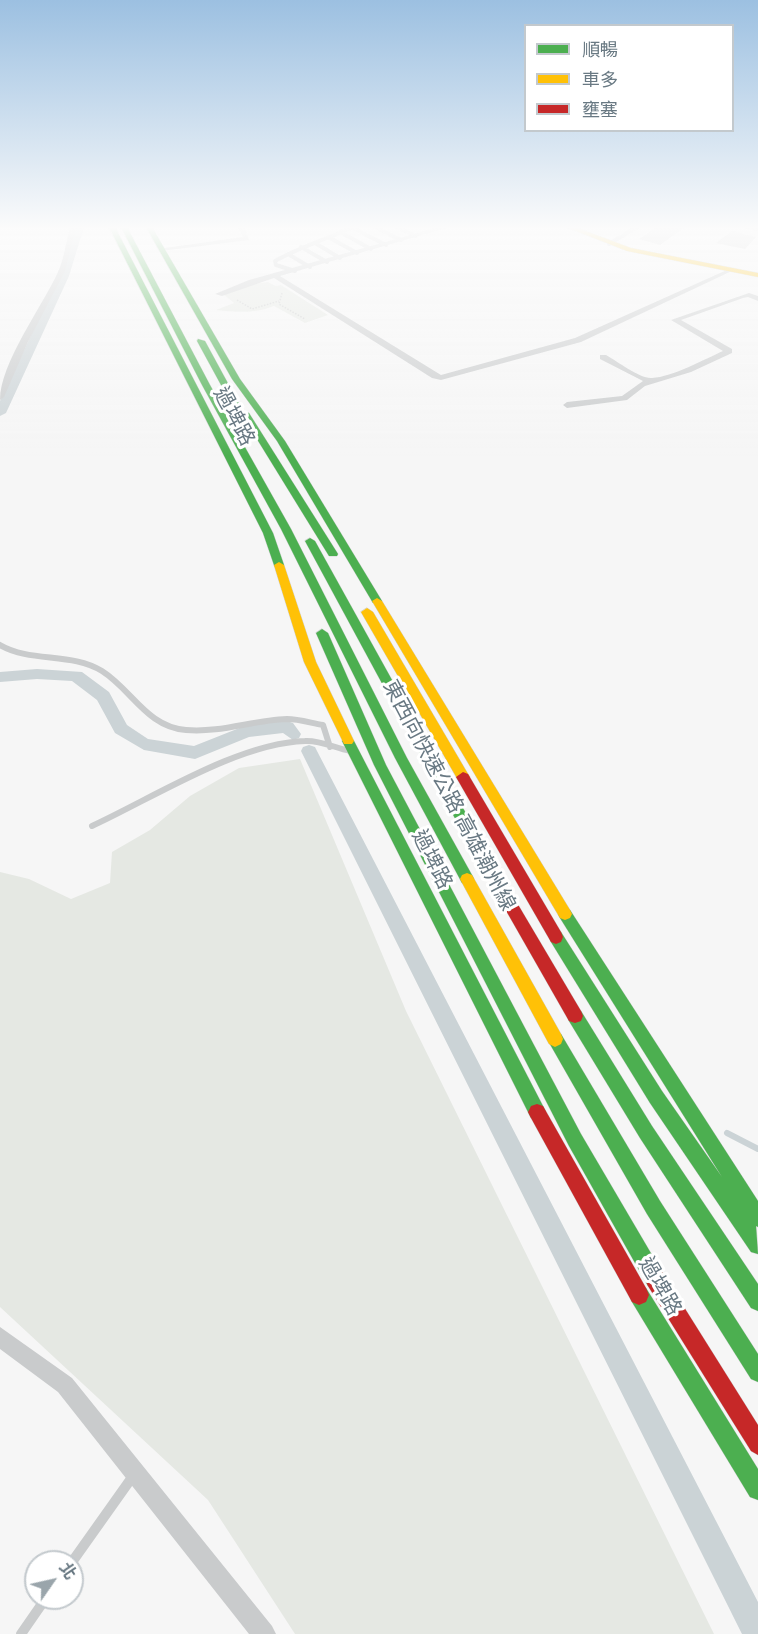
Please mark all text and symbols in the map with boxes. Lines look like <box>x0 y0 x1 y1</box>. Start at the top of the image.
legend <box>524 24 734 132</box>
text: 順暢 <box>582 37 618 62</box>
text: 車多 <box>582 67 618 92</box>
text: 壅塞 <box>582 97 618 122</box>
street label: 過埤路 <box>207 383 259 451</box>
street label: 東西向快速公路 高雄潮州線 <box>376 676 520 916</box>
street label: 過埤路 <box>405 826 457 894</box>
street label: 過埤路 <box>632 1253 686 1321</box>
north arrow <box>24 1550 84 1610</box>
text: 北 <box>54 1558 82 1584</box>

